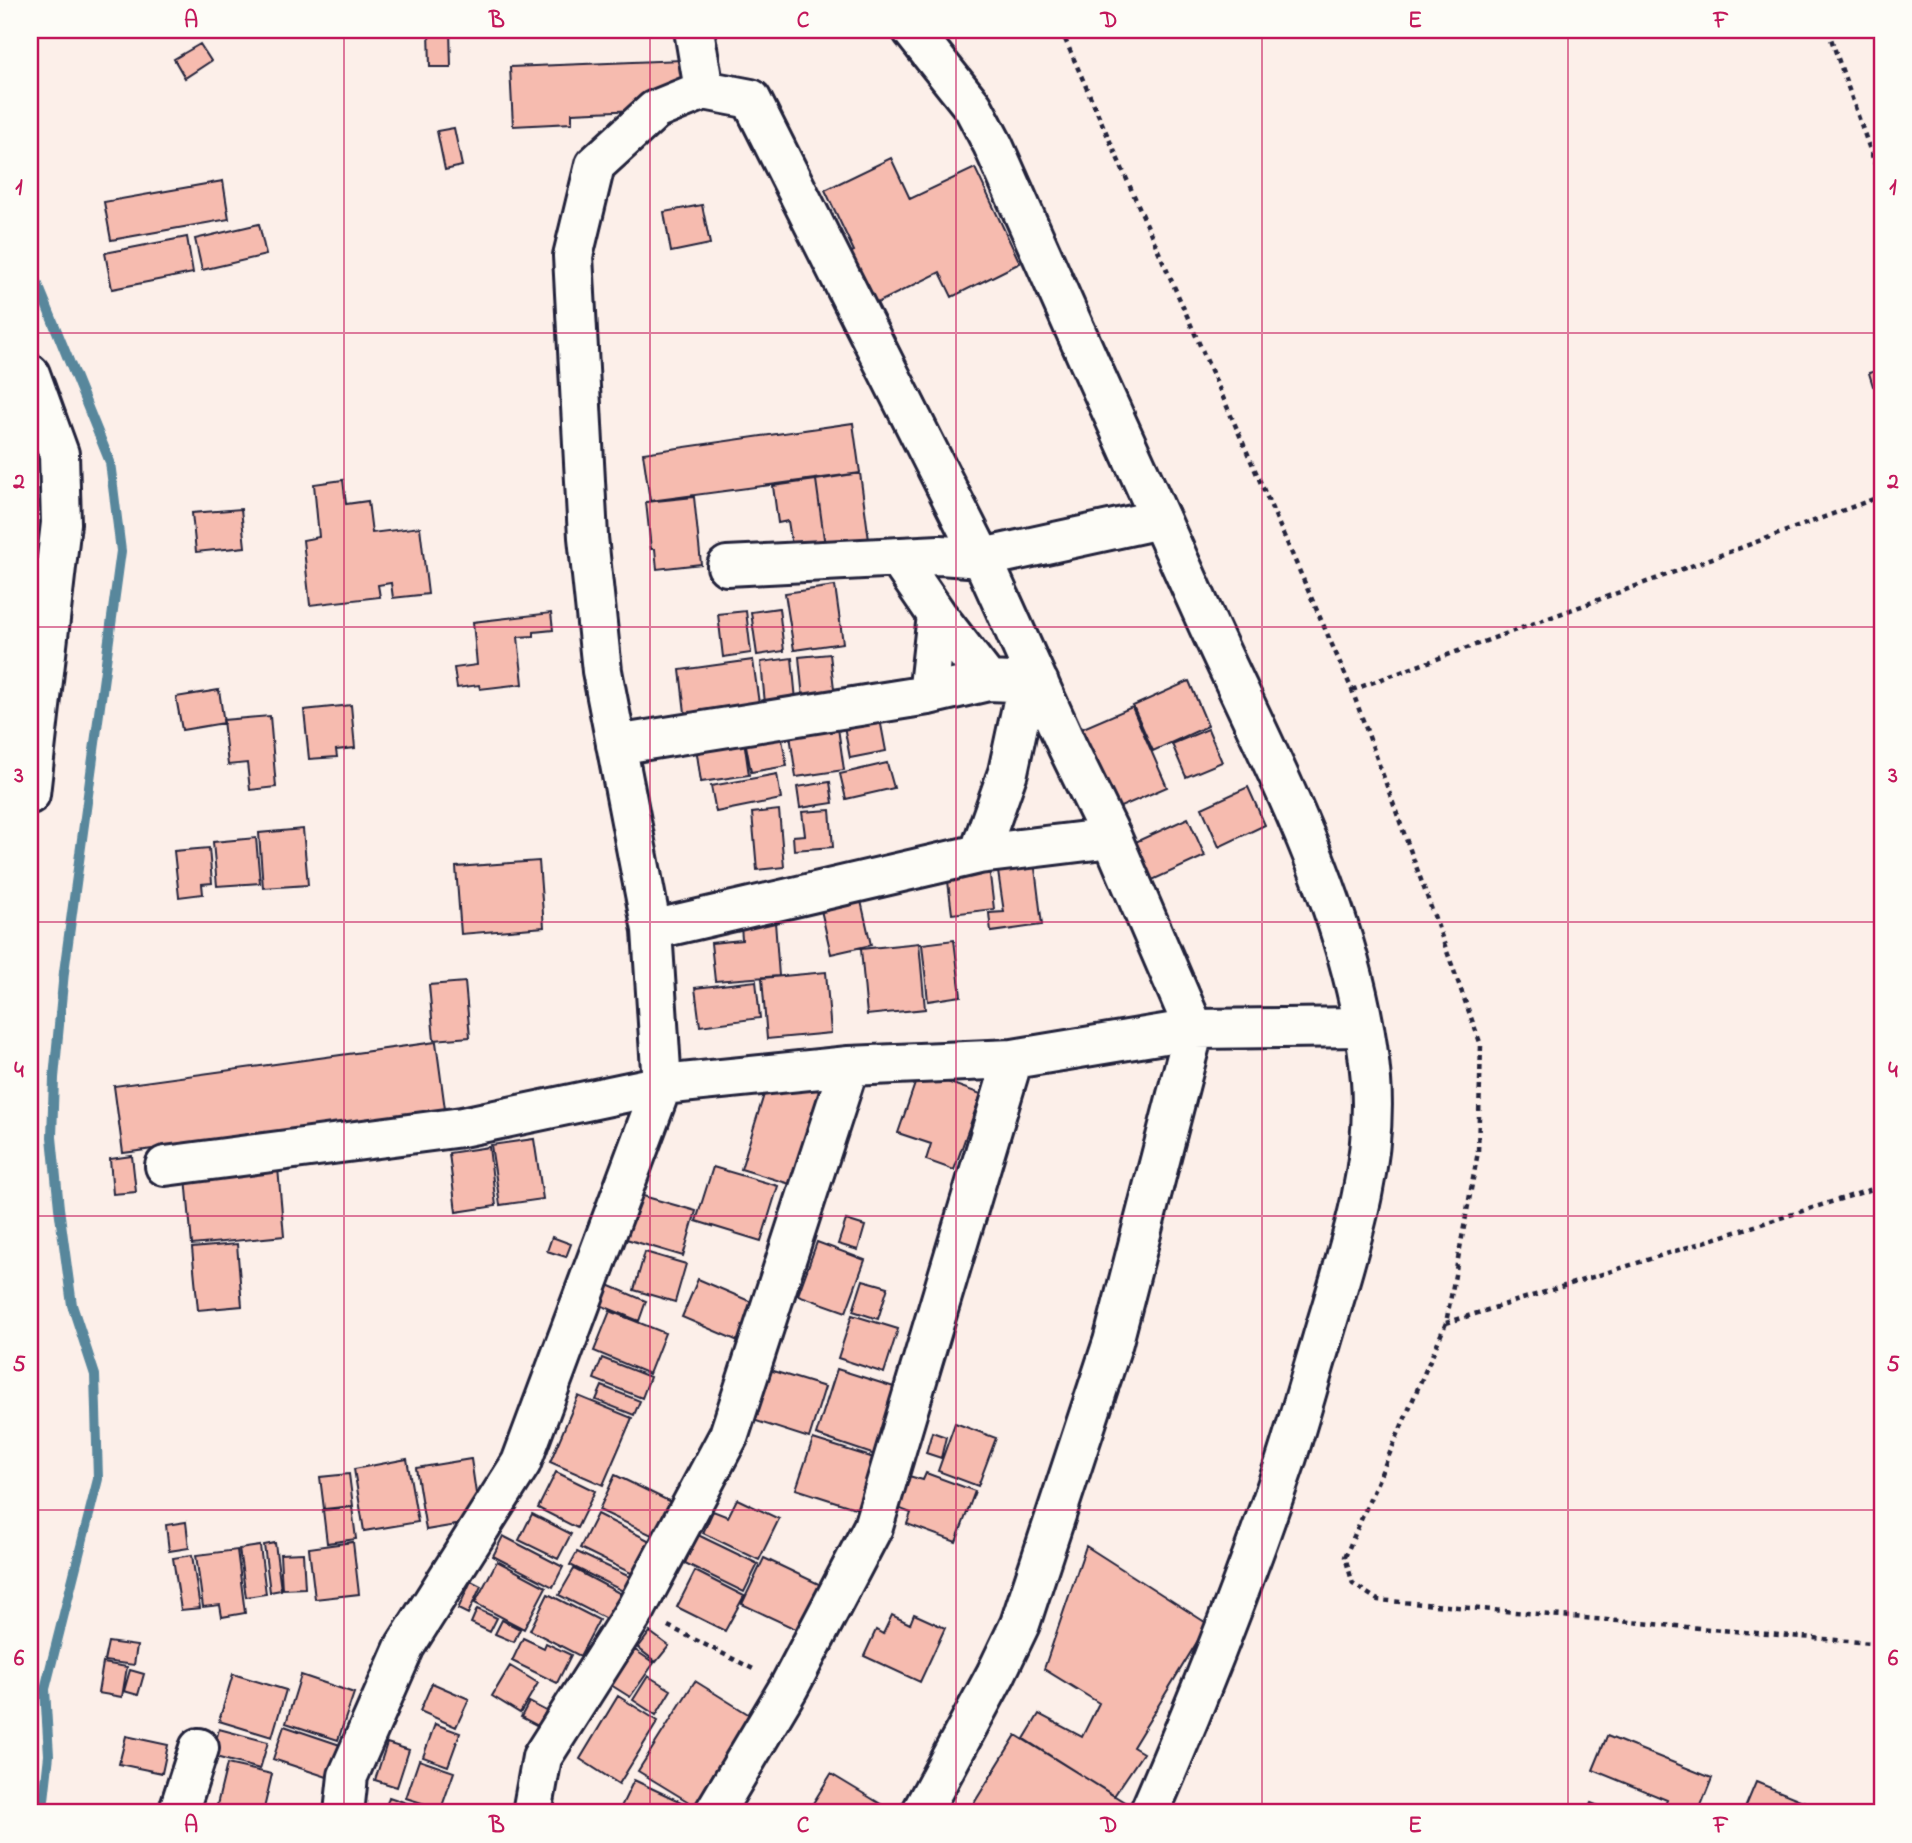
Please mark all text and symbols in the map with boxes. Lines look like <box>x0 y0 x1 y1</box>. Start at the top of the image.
text: A <box>184 5 198 38</box>
text: B <box>488 5 505 38</box>
text: C <box>797 5 810 38</box>
text: D <box>1100 5 1117 38</box>
text: E <box>1408 5 1422 38</box>
text: F <box>1713 5 1729 38</box>
text: 1 <box>15 172 23 205</box>
text: 1 <box>1889 172 1897 205</box>
text: 2 <box>12 466 25 499</box>
text: 2 <box>1886 466 1899 499</box>
text: 3 <box>13 760 24 793</box>
text: 3 <box>1887 760 1898 793</box>
text: 4 <box>14 1055 24 1088</box>
text: 4 <box>1888 1055 1898 1088</box>
text: 5 <box>12 1349 26 1382</box>
text: 5 <box>1886 1349 1900 1382</box>
text: 6 <box>14 1643 25 1676</box>
text: 6 <box>1888 1643 1899 1676</box>
text: A <box>184 1810 198 1843</box>
text: B <box>488 1810 505 1843</box>
text: C <box>797 1810 810 1843</box>
text: D <box>1100 1810 1117 1843</box>
text: E <box>1408 1810 1422 1843</box>
text: F <box>1713 1810 1729 1843</box>

